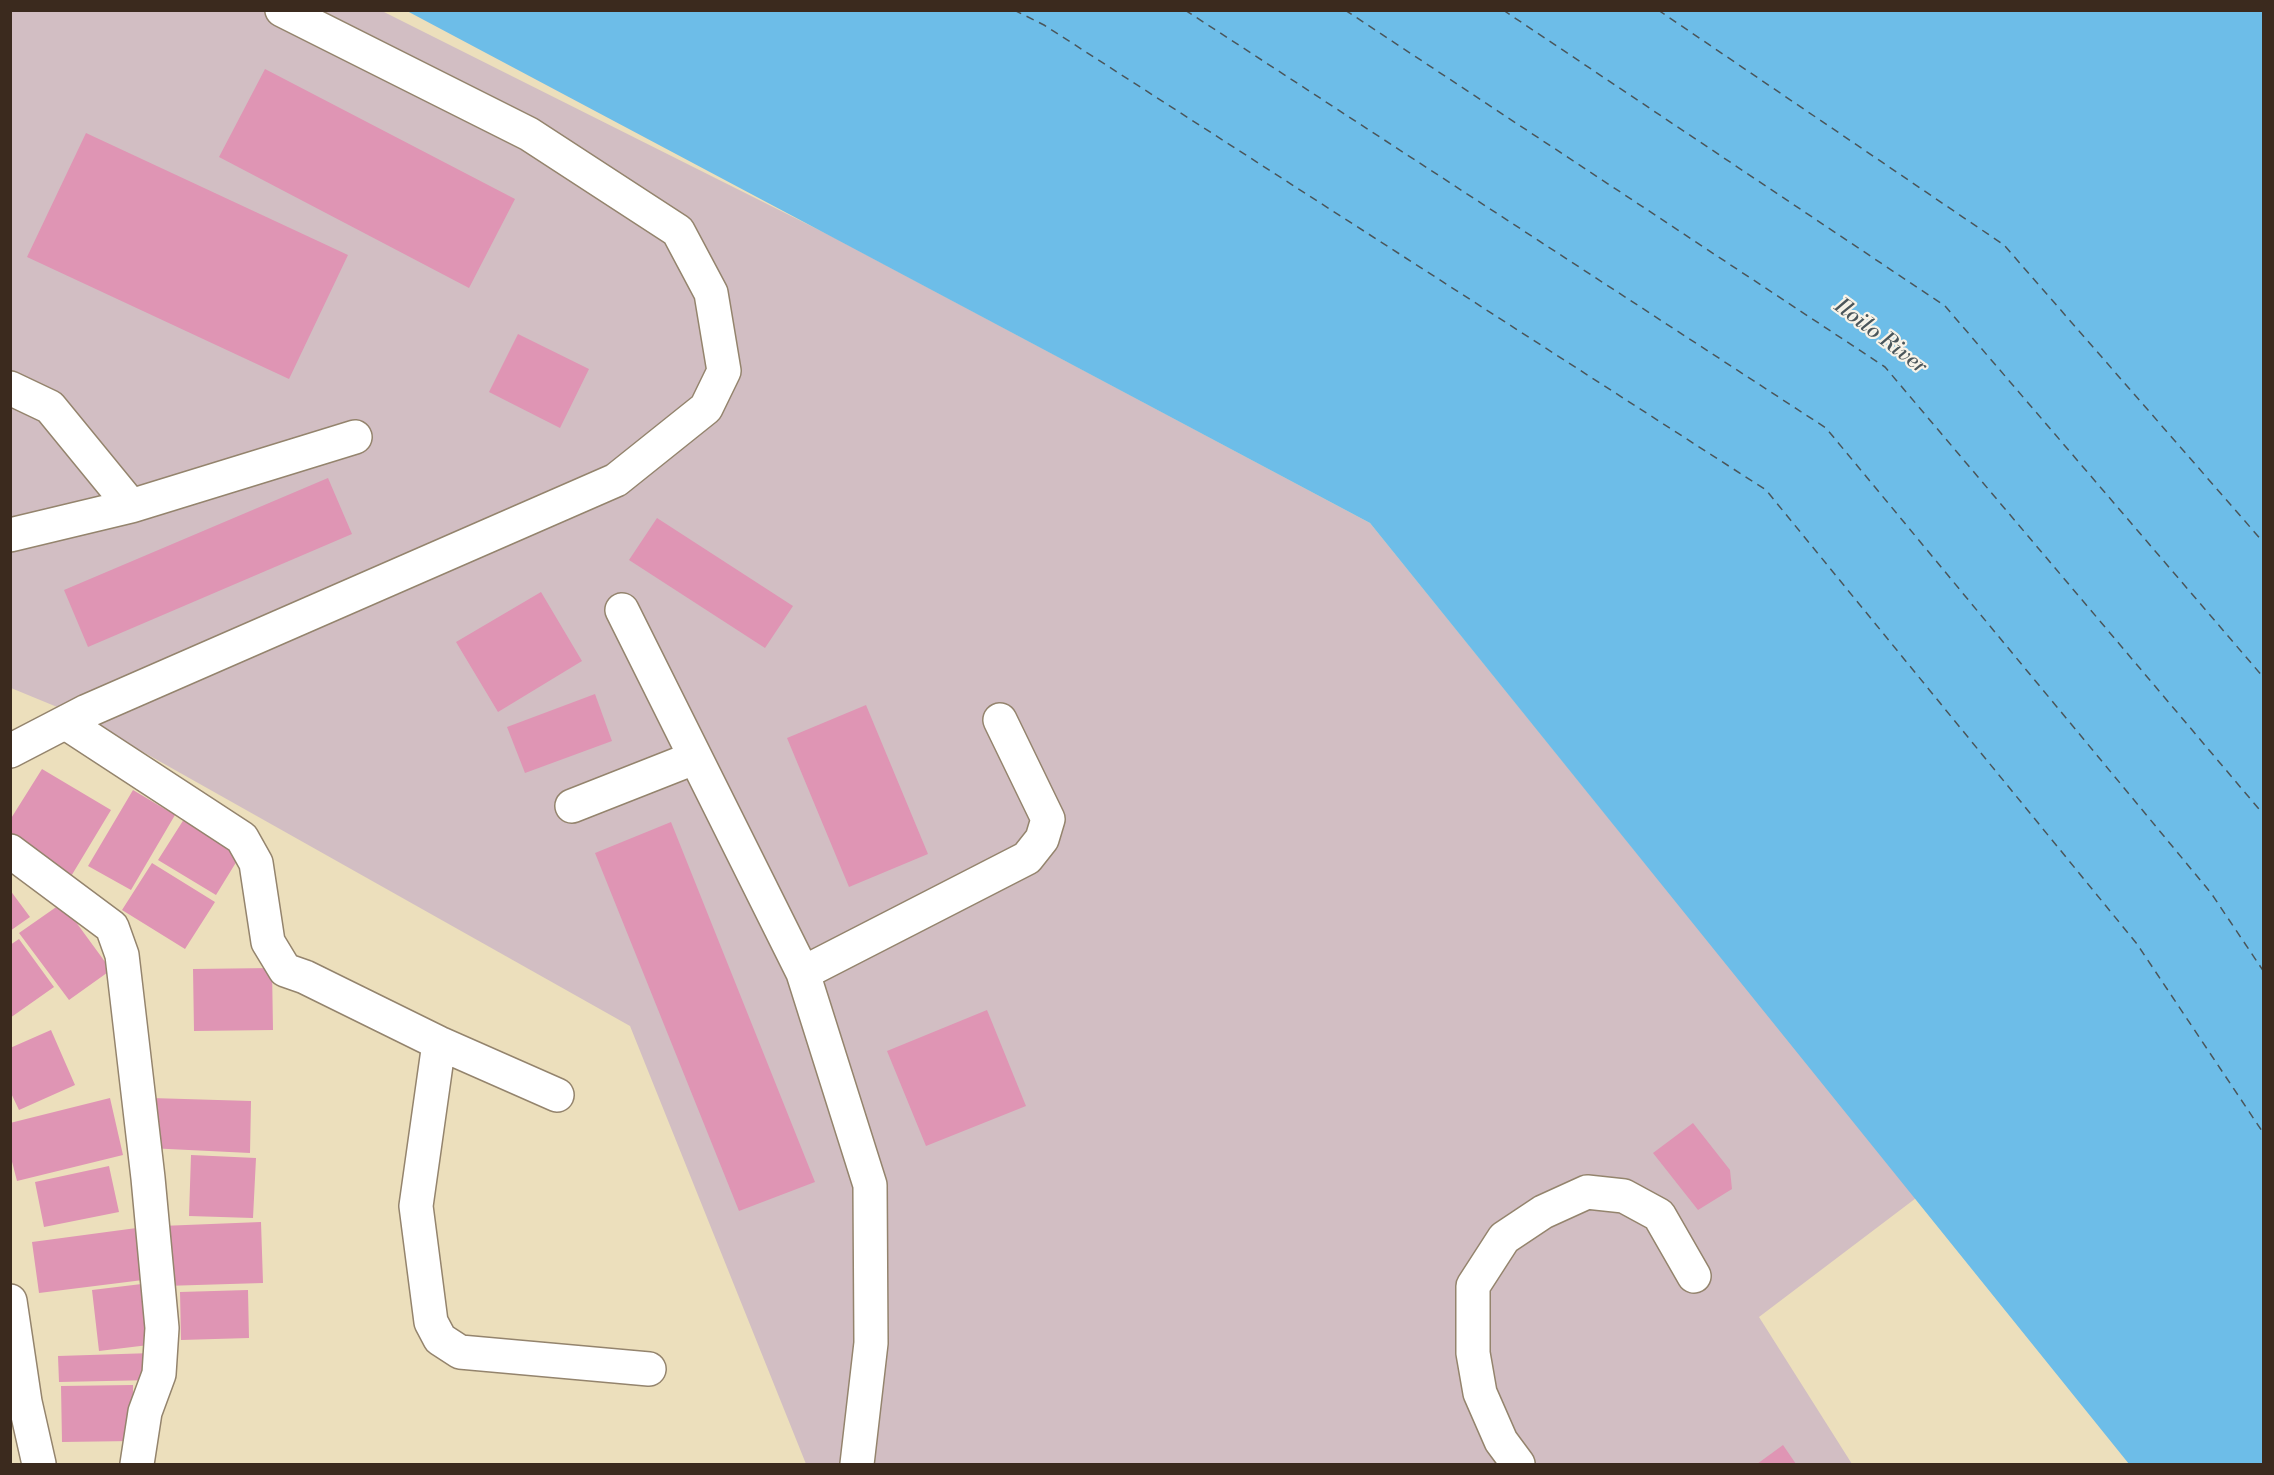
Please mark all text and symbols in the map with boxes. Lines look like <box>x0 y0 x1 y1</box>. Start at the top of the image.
water label: Iloilo River <box>1828 293 1932 381</box>

